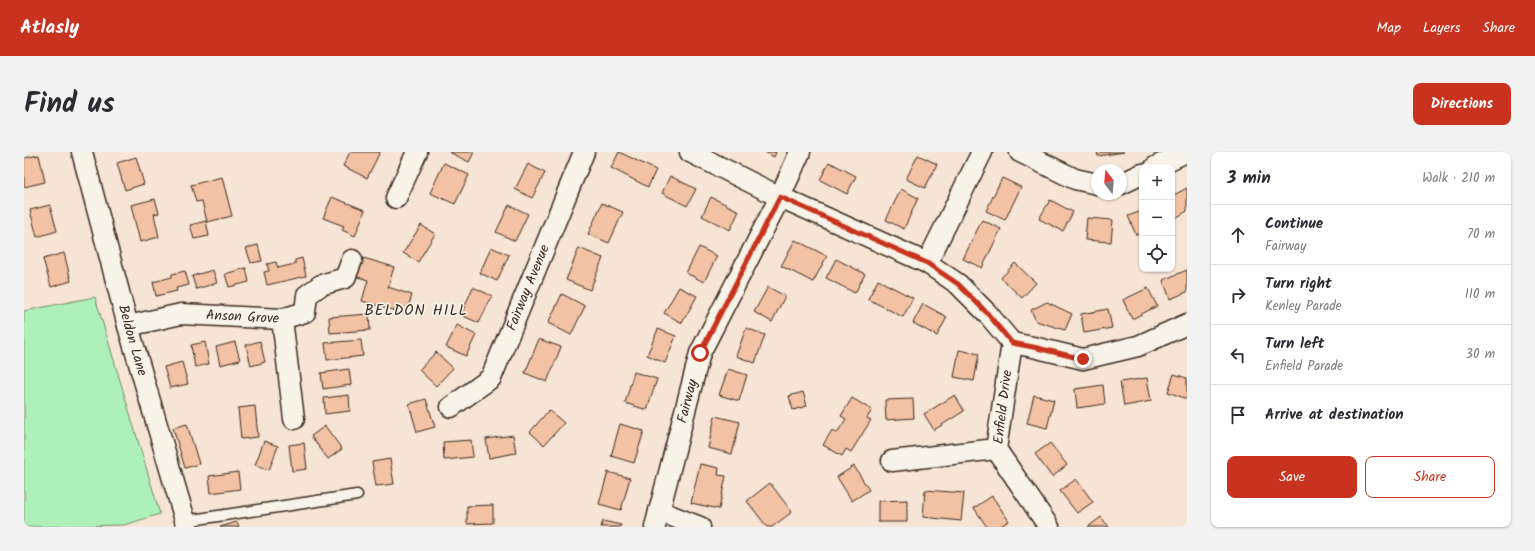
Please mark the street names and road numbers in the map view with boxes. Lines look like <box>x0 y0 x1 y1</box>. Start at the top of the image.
street label: Fairway Avenue <box>501 241 556 334</box>
street label: Beldon Lane <box>112 302 153 379</box>
street label: Anson Grove <box>205 304 280 330</box>
street label: Enfield Drive <box>988 368 1019 445</box>
street label: Fairway <box>671 376 704 425</box>

